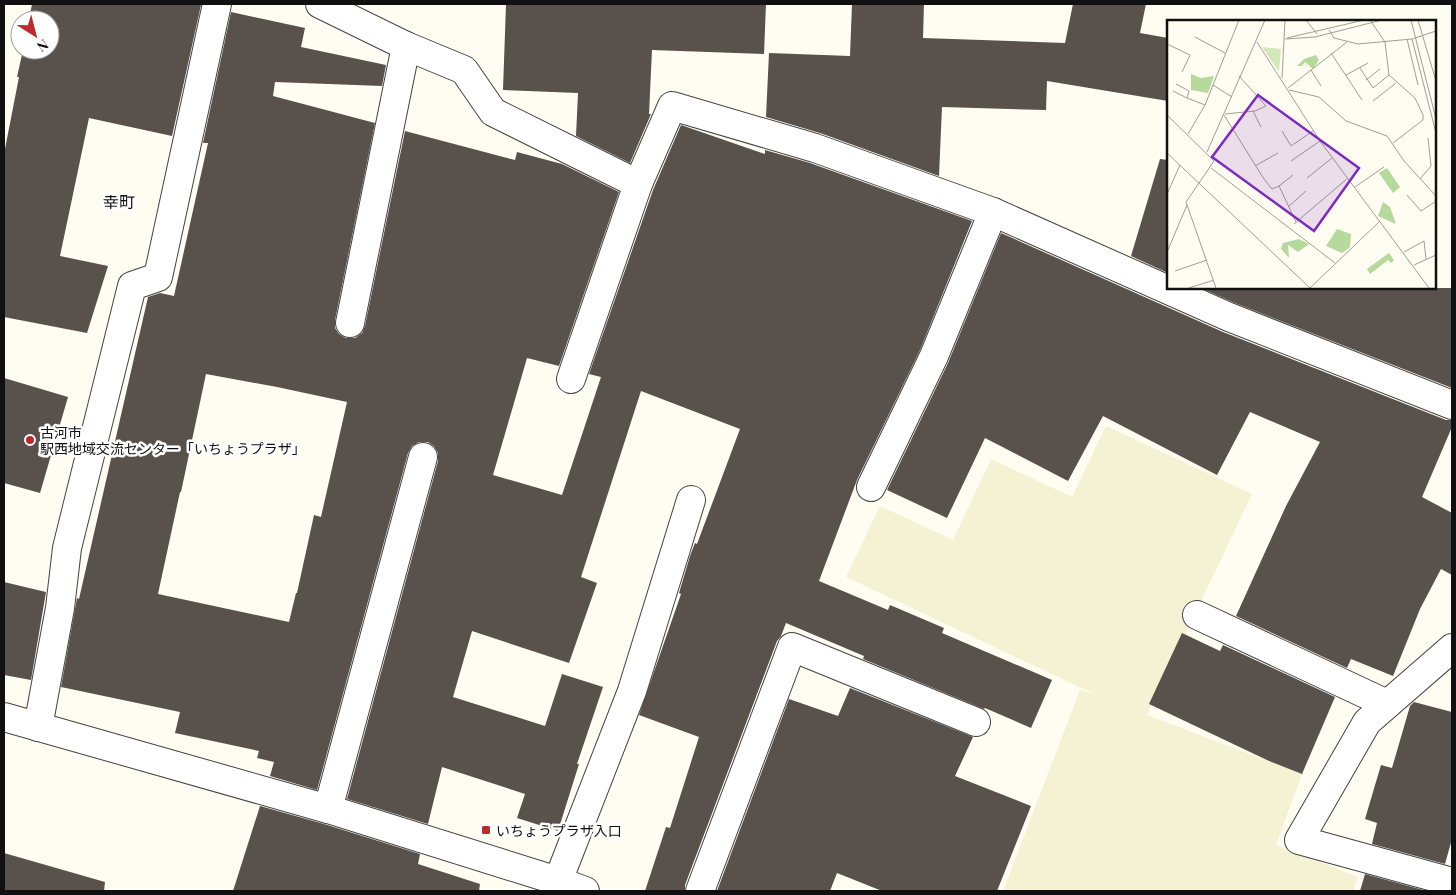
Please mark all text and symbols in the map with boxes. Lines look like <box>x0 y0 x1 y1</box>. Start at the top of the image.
north arrow <box>10 10 60 60</box>
inset map <box>1167 20 1436 289</box>
text: N <box>33 35 53 57</box>
district label: 幸町 <box>103 191 135 212</box>
place label: 古河市 駅西地域交流センター「いちょうプラザ」 <box>40 423 306 458</box>
marker: 古河市 駅西地域交流センター「いちょうプラザ」 <box>24 434 36 446</box>
place label: いちょうプラザ入口 <box>496 821 622 840</box>
marker: いちょうプラザ入口 <box>480 824 492 836</box>

